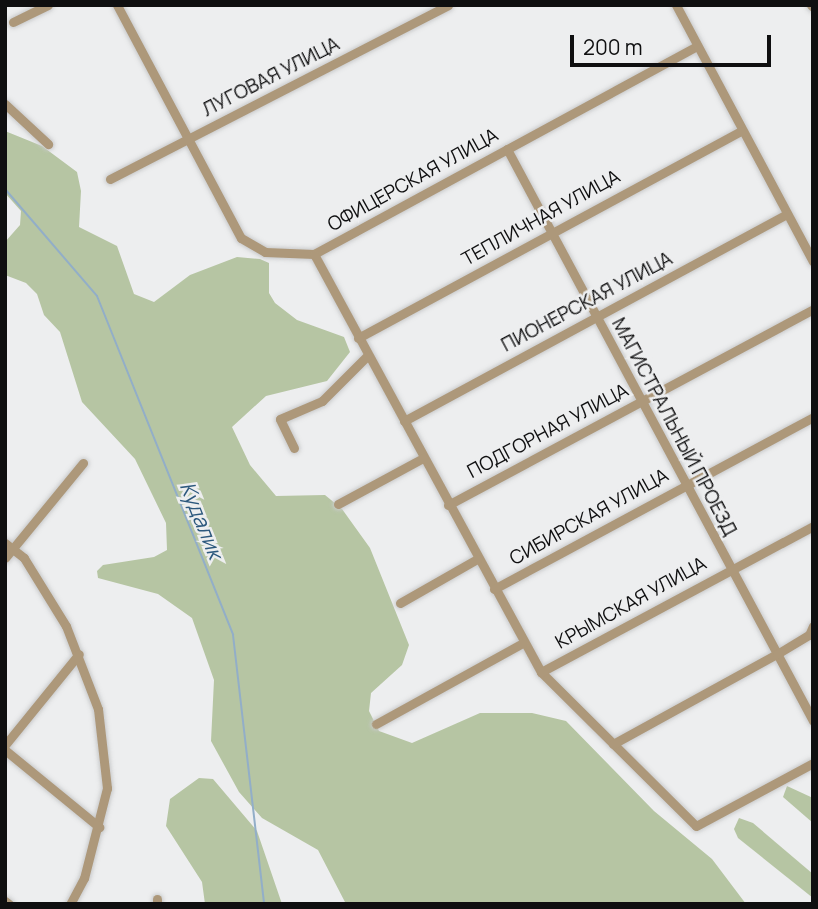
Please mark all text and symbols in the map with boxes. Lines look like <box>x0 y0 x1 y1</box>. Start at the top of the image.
scale bar <box>573 21 774 65</box>
street label: ЛУГОВАЯ УЛИЦА <box>199 33 343 121</box>
text: 200 m <box>583 33 643 61</box>
street label: ОФИЦЕРСКАЯ УЛИЦА <box>324 124 502 236</box>
street label: ТЕПЛИЧНАЯ УЛИЦА <box>458 165 624 271</box>
street label: ПИОНЕРСКАЯ УЛИЦА <box>498 247 676 357</box>
street label: МАГИСТРАЛЬНЫЙ ПРОЕЗД <box>607 314 741 540</box>
street label: ПОДГОРНАЯ УЛИЦА <box>464 379 632 483</box>
street label: СИБИРСКАЯ УЛИЦА <box>506 464 672 570</box>
water label: Кудалик <box>175 478 229 562</box>
street label: КРЫМСКАЯ УЛИЦА <box>552 552 710 654</box>

